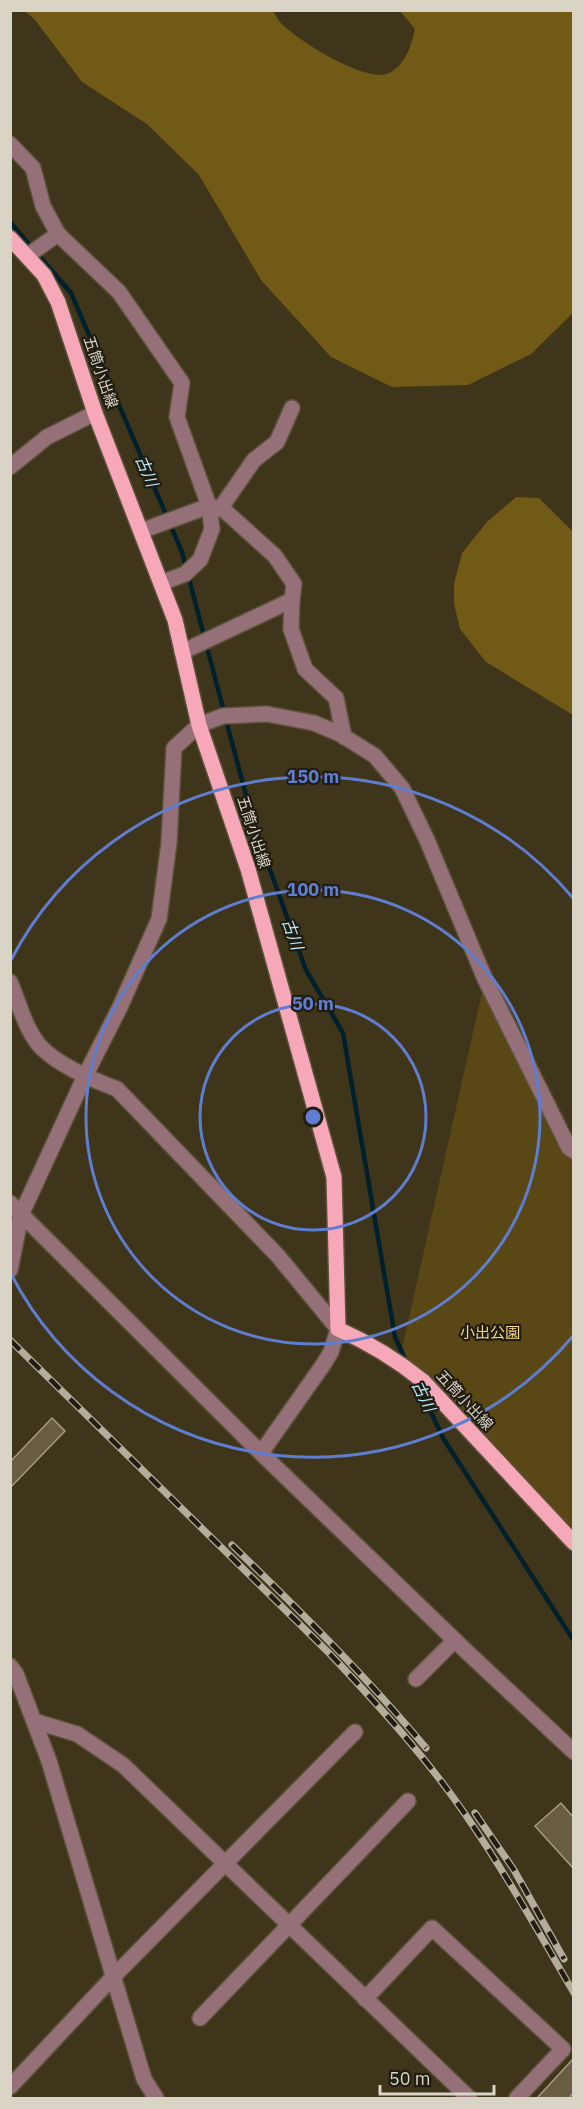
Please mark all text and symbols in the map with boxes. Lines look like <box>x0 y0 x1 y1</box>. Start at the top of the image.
street label: 五筒小出線 <box>80 333 122 411</box>
water label: 古川 <box>132 452 163 491</box>
text: 150 m <box>287 765 339 788</box>
street label: 五筒小出線 <box>233 793 275 871</box>
text: 100 m <box>287 878 339 901</box>
water label: 古川 <box>278 916 309 954</box>
text: 50 m <box>292 992 334 1015</box>
centre of rings <box>303 1107 323 1127</box>
park label: 小出公園 <box>460 1323 520 1342</box>
street label: 五筒小出線 <box>432 1366 498 1434</box>
water label: 古川 <box>408 1377 441 1417</box>
scale bar <box>380 2058 494 2096</box>
text: 50 m <box>389 2067 431 2090</box>

